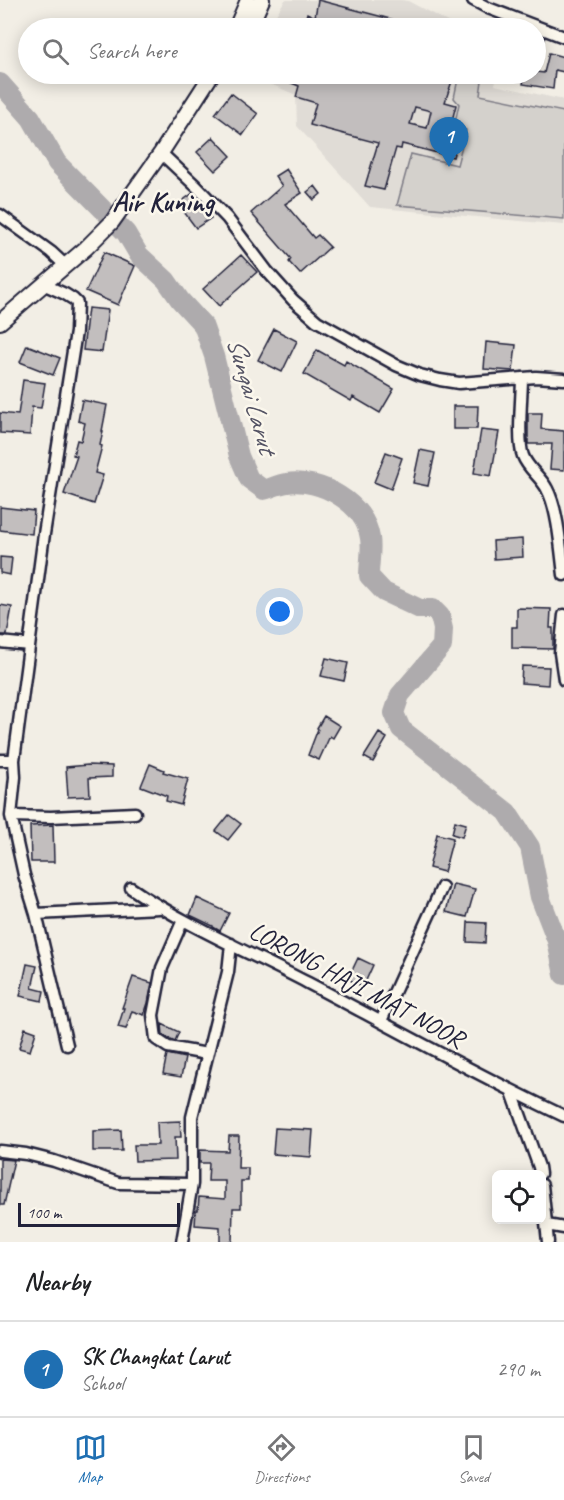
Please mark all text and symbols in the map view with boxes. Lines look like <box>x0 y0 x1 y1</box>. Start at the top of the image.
search box <box>18 18 546 84</box>
icon: search <box>39 35 72 68</box>
text: Search here <box>87 37 177 65</box>
pin: 1 <box>430 118 468 167</box>
district label: Air Kuning <box>112 184 216 219</box>
water label: Sungai Larut <box>219 333 286 462</box>
your location <box>265 597 294 626</box>
street label: LORONG HAJI MAT NOOR <box>244 914 473 1056</box>
map controls <box>492 1170 546 1224</box>
button: locate <box>492 1170 546 1224</box>
scale bar <box>18 1200 180 1228</box>
text: 100 m <box>27 1203 61 1223</box>
text: Nearby <box>24 1265 89 1298</box>
text: SK Changkat Larut <box>81 1343 229 1371</box>
text: 1 <box>39 1357 48 1382</box>
text: 290 m <box>497 1357 540 1382</box>
text: School <box>81 1371 124 1396</box>
tab: Map <box>74 1431 107 1487</box>
tab: Directions <box>254 1431 310 1487</box>
tab: Saved <box>457 1431 490 1487</box>

